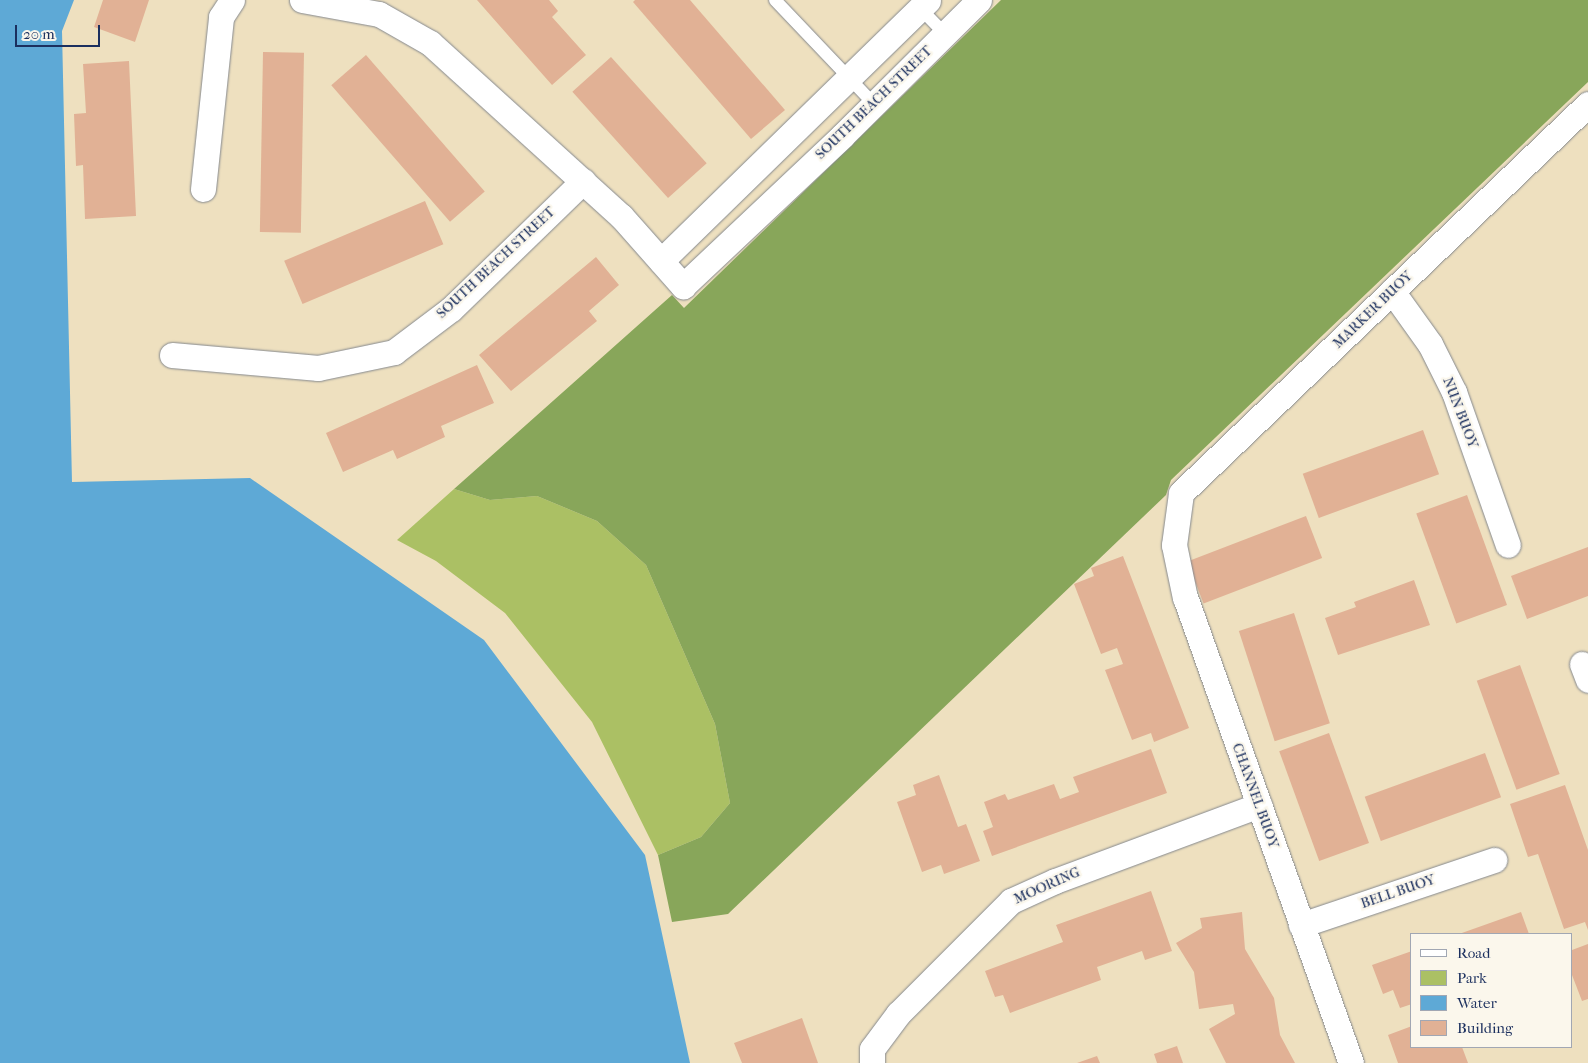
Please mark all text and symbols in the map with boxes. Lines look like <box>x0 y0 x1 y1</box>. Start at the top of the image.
scale bar <box>18 15 102 47</box>
text: 20 m <box>23 25 55 43</box>
street label: SOUTH BEACH STREET <box>812 43 936 163</box>
street label: SOUTH BEACH STREET <box>433 204 559 322</box>
street label: MARKER BUOY <box>1330 268 1416 352</box>
street label: NUN BUOY <box>1439 375 1481 451</box>
street label: CHANNEL BUOY <box>1228 741 1282 851</box>
street label: MOORING <box>1011 864 1083 908</box>
street label: BELL BUOY <box>1359 871 1437 913</box>
legend <box>1410 933 1573 1048</box>
text: Road <box>1457 944 1490 962</box>
text: Park <box>1457 969 1487 987</box>
text: Water <box>1457 994 1497 1012</box>
text: Building <box>1457 1019 1513 1037</box>

